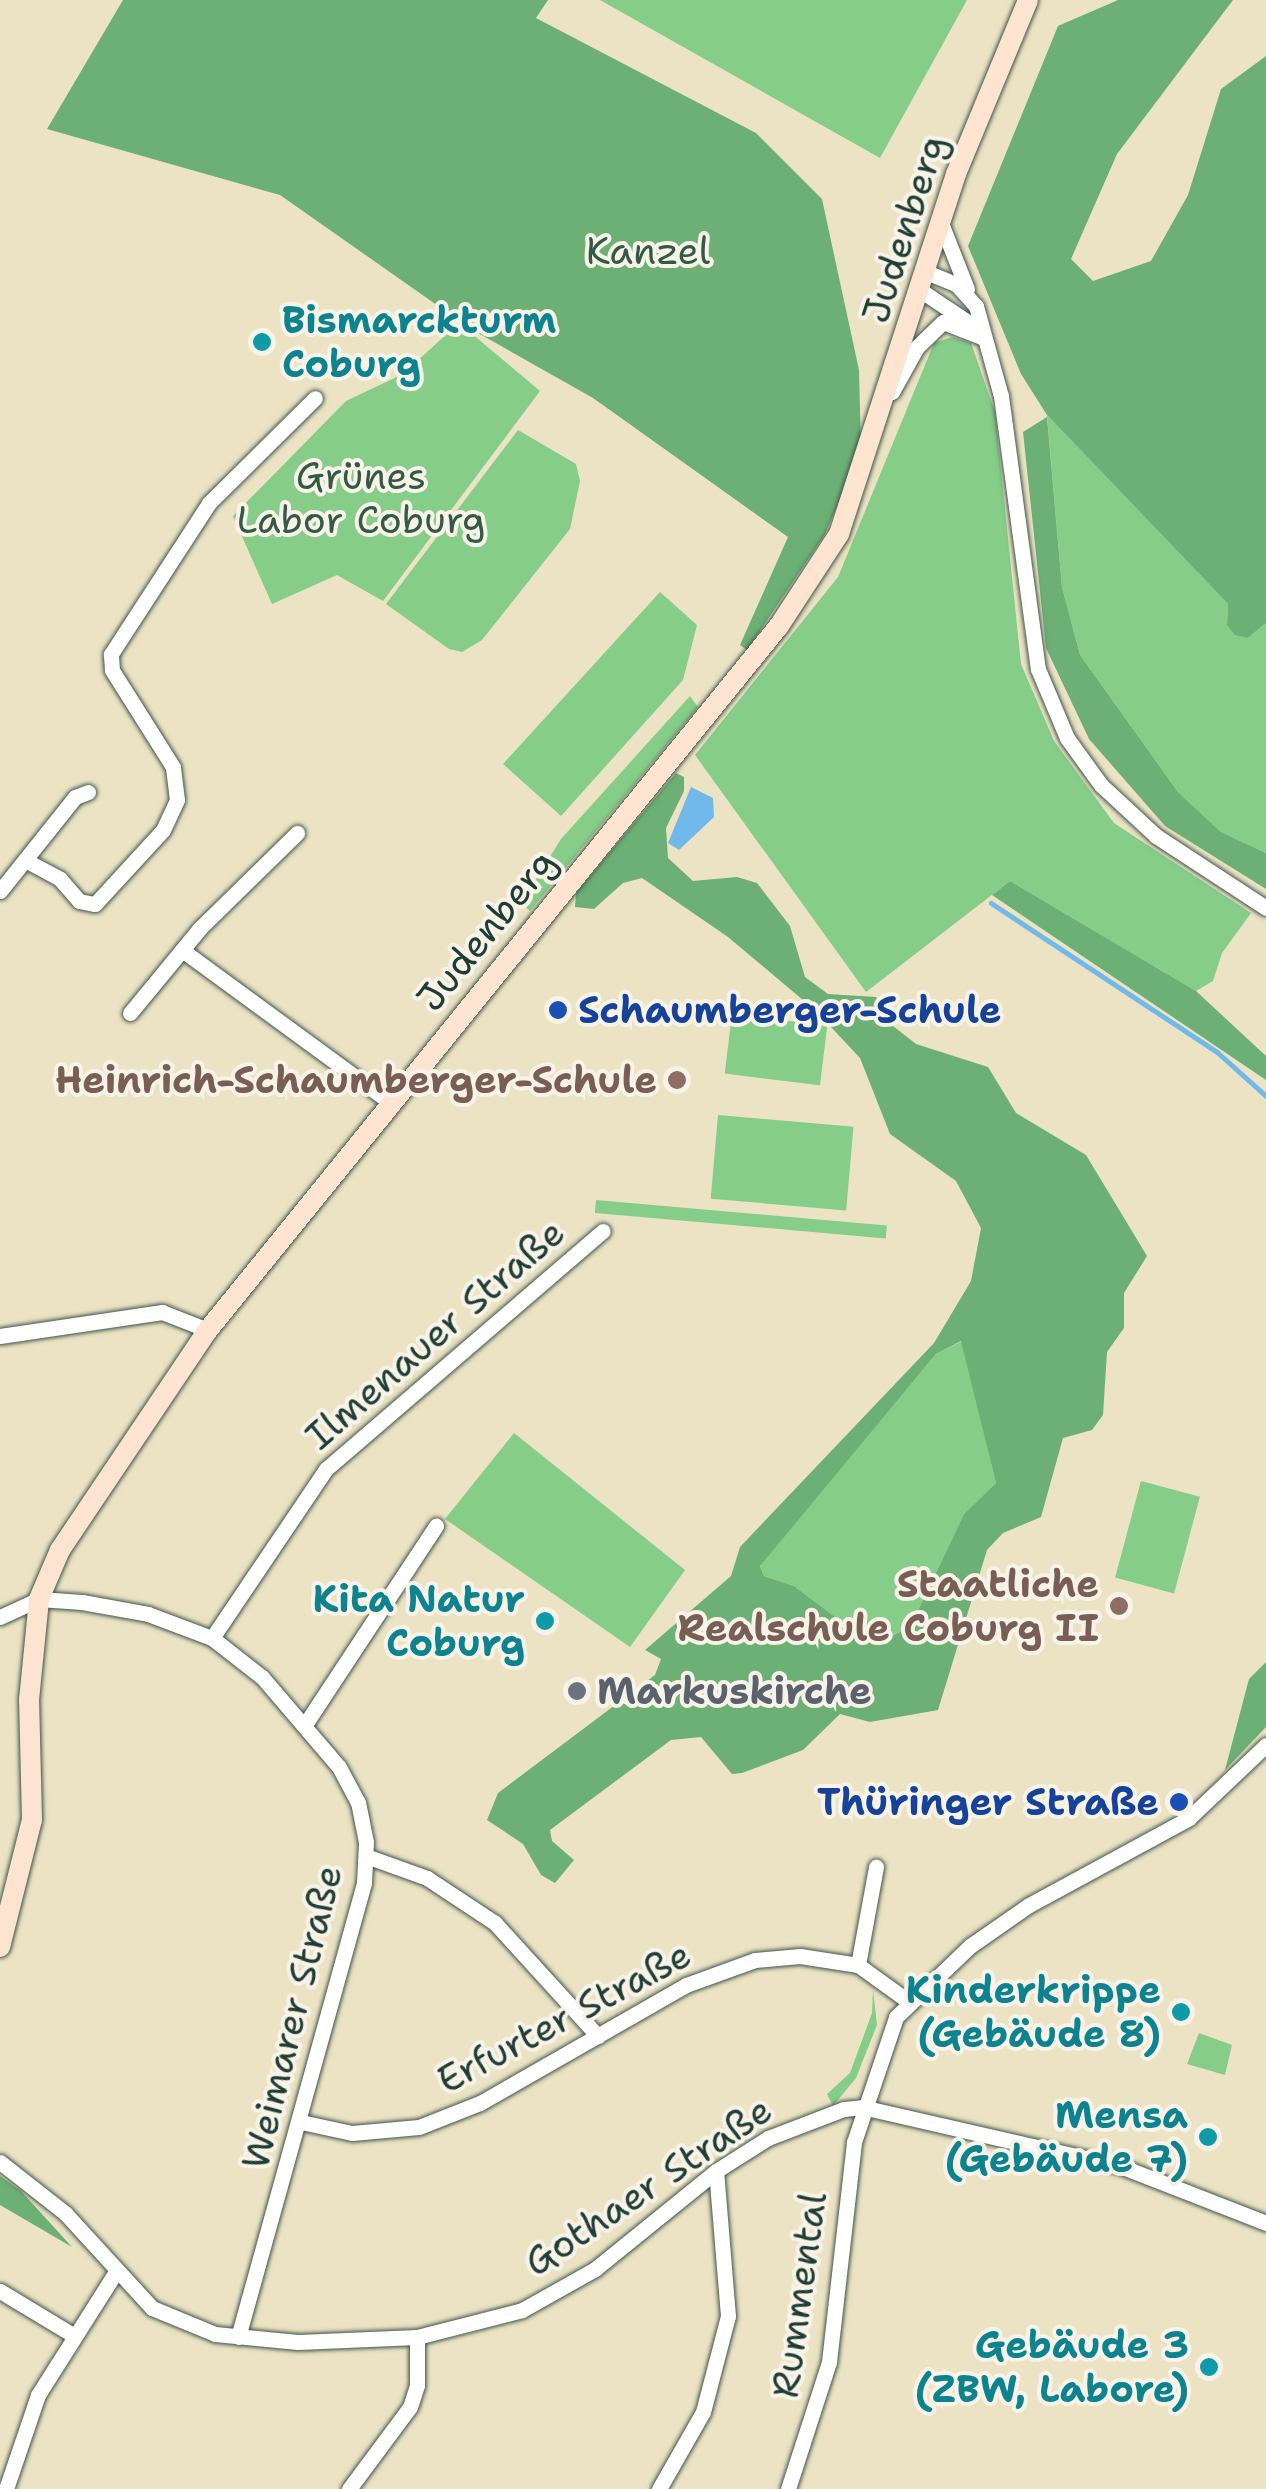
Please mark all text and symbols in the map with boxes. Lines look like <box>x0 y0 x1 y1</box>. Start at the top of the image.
street label: Judenberg <box>852 129 956 329</box>
park label: Kanzel <box>586 228 710 274</box>
place label: Bismarckturm Coburg <box>282 297 556 386</box>
marker: Bismarckturm Coburg <box>251 331 273 353</box>
park label: Grünes Labor Coburg <box>237 453 485 542</box>
street label: Judenberg <box>407 840 565 1020</box>
place label: Schaumberger-Schule <box>578 987 1002 1033</box>
marker: Schaumberger-Schule <box>547 999 569 1021</box>
place label: Heinrich-Schaumberger-Schule <box>55 1057 657 1103</box>
marker: Heinrich-Schaumberger-Schule <box>666 1069 688 1091</box>
street label: Ilmenauer Straße <box>296 1209 574 1459</box>
place label: Staatliche Realschule Coburg II <box>677 1561 1099 1650</box>
place label: Kita Natur Coburg <box>312 1576 525 1666</box>
marker: Staatliche Realschule Coburg II <box>1108 1595 1130 1617</box>
marker: Kita Natur Coburg <box>534 1610 556 1632</box>
place label: Markuskirche <box>597 1668 872 1714</box>
marker: Markuskirche <box>566 1680 588 1702</box>
place label: Thüringer Straße <box>817 1779 1159 1825</box>
marker: Thüringer Straße <box>1168 1791 1190 1813</box>
street label: Weimarer Straße <box>232 1860 352 2174</box>
street label: Erfurter Straße <box>429 1931 699 2103</box>
place label: Kinderkrippe (Gebäude 8) <box>906 1967 1161 2056</box>
marker: Kinderkrippe (Gebäude 8) <box>1170 2001 1192 2023</box>
street label: Gothaer Straße <box>516 2086 780 2286</box>
place label: Mensa (Gebäude 7) <box>945 2092 1188 2182</box>
marker: Mensa (Gebäude 7) <box>1197 2126 1219 2148</box>
street label: Rummental <box>762 2189 836 2401</box>
place label: Gebäude 3 (ZBW, Labore) <box>915 2322 1189 2412</box>
marker: Gebäude 3 (ZBW, Labore) <box>1198 2356 1220 2378</box>

